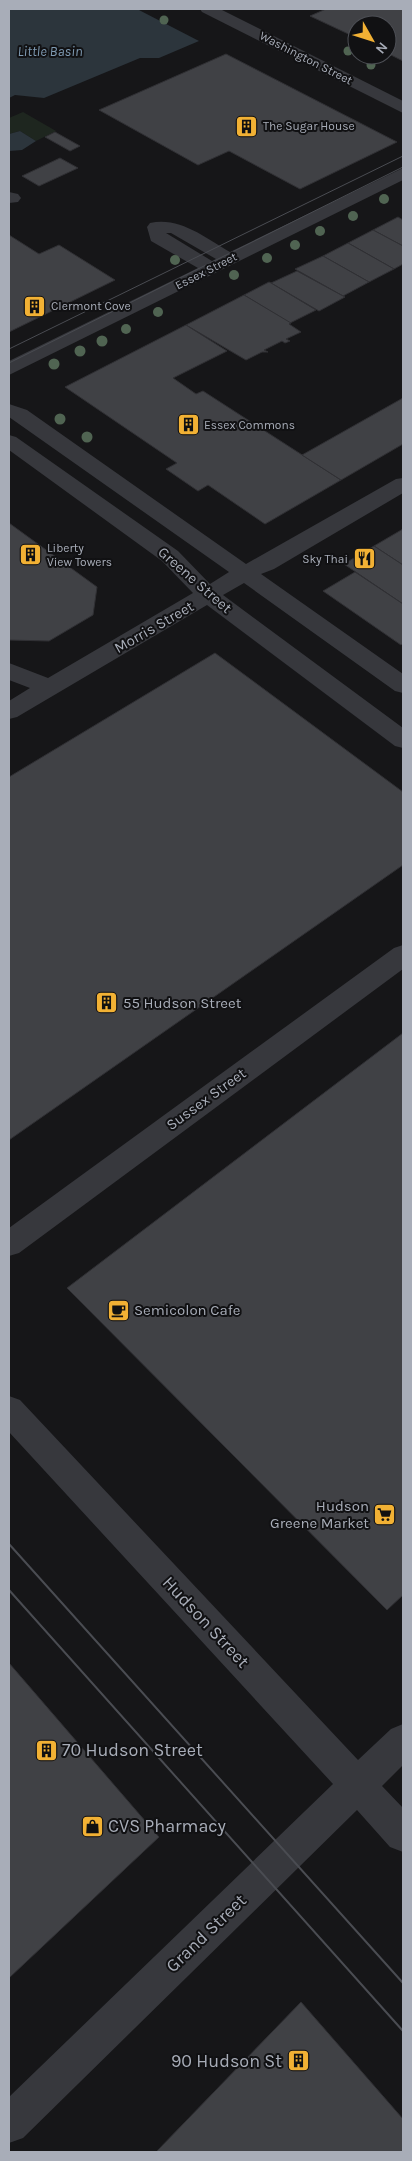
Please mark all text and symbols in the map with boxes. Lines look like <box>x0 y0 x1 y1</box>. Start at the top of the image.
north arrow <box>347 15 397 65</box>
street label: Washington Street <box>257 29 355 88</box>
text: N <box>372 39 391 57</box>
water label: Little Basin <box>17 43 83 60</box>
building icon: The Sugar House <box>235 114 259 138</box>
place label: The Sugar House <box>263 119 355 133</box>
street label: Essex Street <box>173 249 240 293</box>
building icon: Clermont Cove <box>23 294 47 318</box>
place label: Clermont Cove <box>51 299 131 313</box>
building icon: Essex Commons <box>176 413 200 437</box>
place label: Essex Commons <box>204 418 295 432</box>
place label: Liberty View Towers <box>47 541 112 569</box>
building icon: Liberty View Towers <box>19 543 43 567</box>
street label: Greene Street <box>154 543 236 617</box>
restaurant icon: Sky Thai <box>352 547 376 571</box>
place label: Sky Thai <box>302 552 348 566</box>
street label: Morris Street <box>111 597 197 657</box>
building icon: 55 Hudson Street <box>95 991 119 1015</box>
place label: 55 Hudson Street <box>123 994 242 1012</box>
street label: Sussex Street <box>163 1064 250 1134</box>
cafe icon: Semicolon Cafe <box>106 1298 130 1322</box>
place label: Semicolon Cafe <box>134 1301 241 1319</box>
place label: Hudson Greene Market <box>270 1497 369 1532</box>
supermarket icon: Hudson Greene Market <box>373 1503 397 1527</box>
street label: Hudson Street <box>158 1572 254 1673</box>
building icon: 70 Hudson Street <box>34 1738 58 1762</box>
place label: 70 Hudson Street <box>62 1739 203 1761</box>
shop icon: CVS Pharmacy <box>80 1814 104 1838</box>
place label: CVS Pharmacy <box>108 1815 227 1837</box>
street label: Grand Street <box>161 1889 251 1977</box>
building icon: 90 Hudson St <box>286 2049 310 2073</box>
place label: 90 Hudson St <box>171 2050 282 2072</box>

